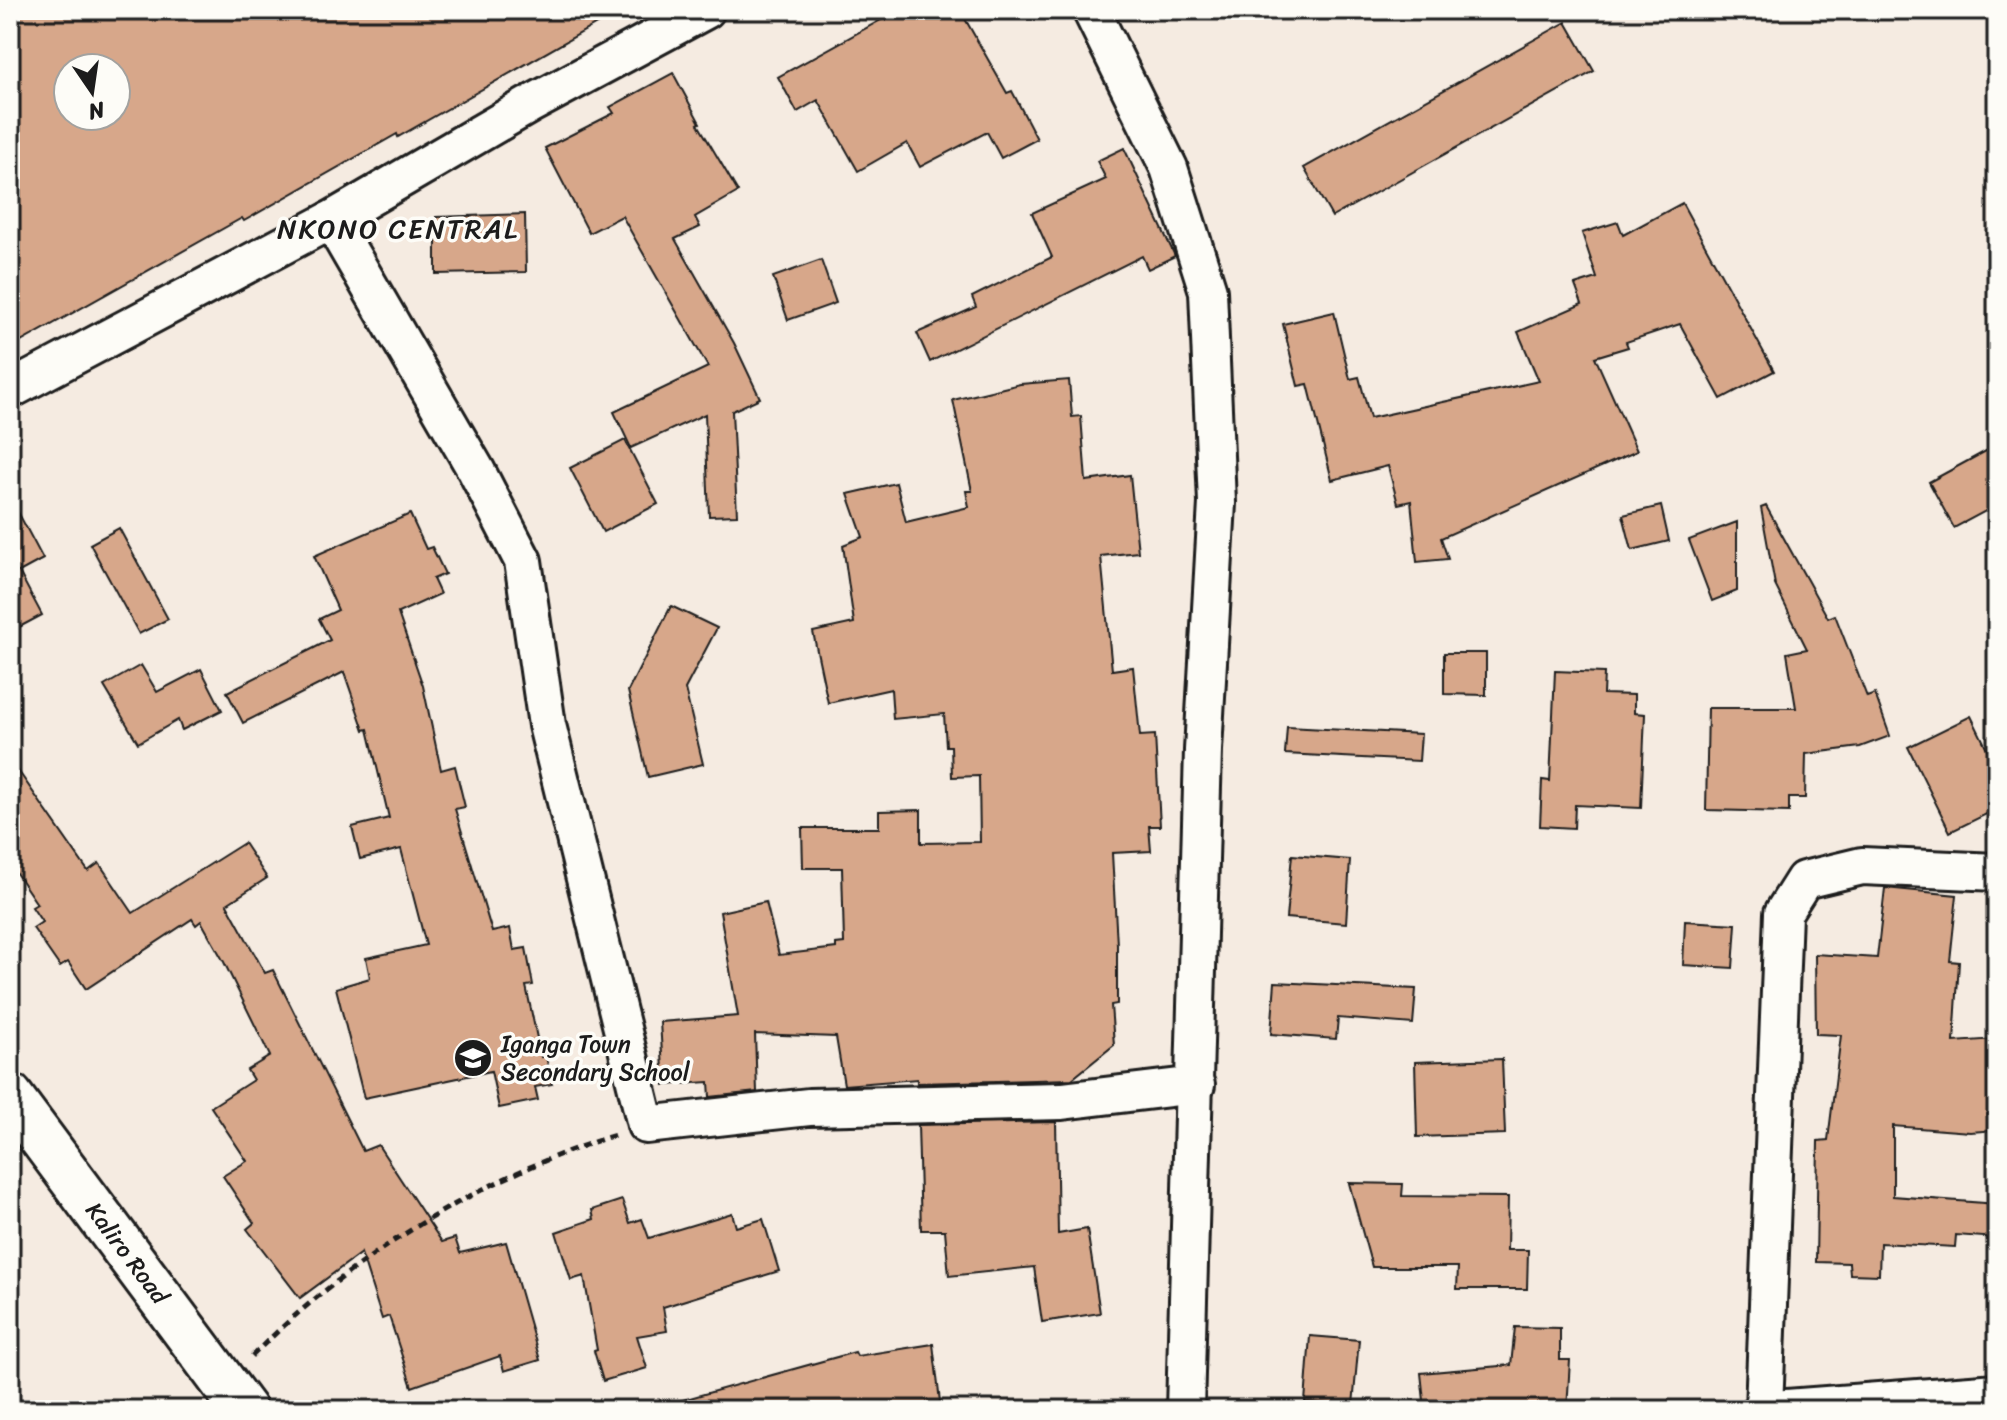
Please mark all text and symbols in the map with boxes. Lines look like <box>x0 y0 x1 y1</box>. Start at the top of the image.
north arrow <box>52 52 132 132</box>
text: N <box>84 90 109 132</box>
district label: NKONO CENTRAL <box>277 204 519 253</box>
place label: Iganga Town Secondary School <box>500 1023 691 1093</box>
school or university icon: Iganga Town Secondary School <box>452 1037 494 1079</box>
street label: Kaliro Road <box>74 1193 181 1314</box>

